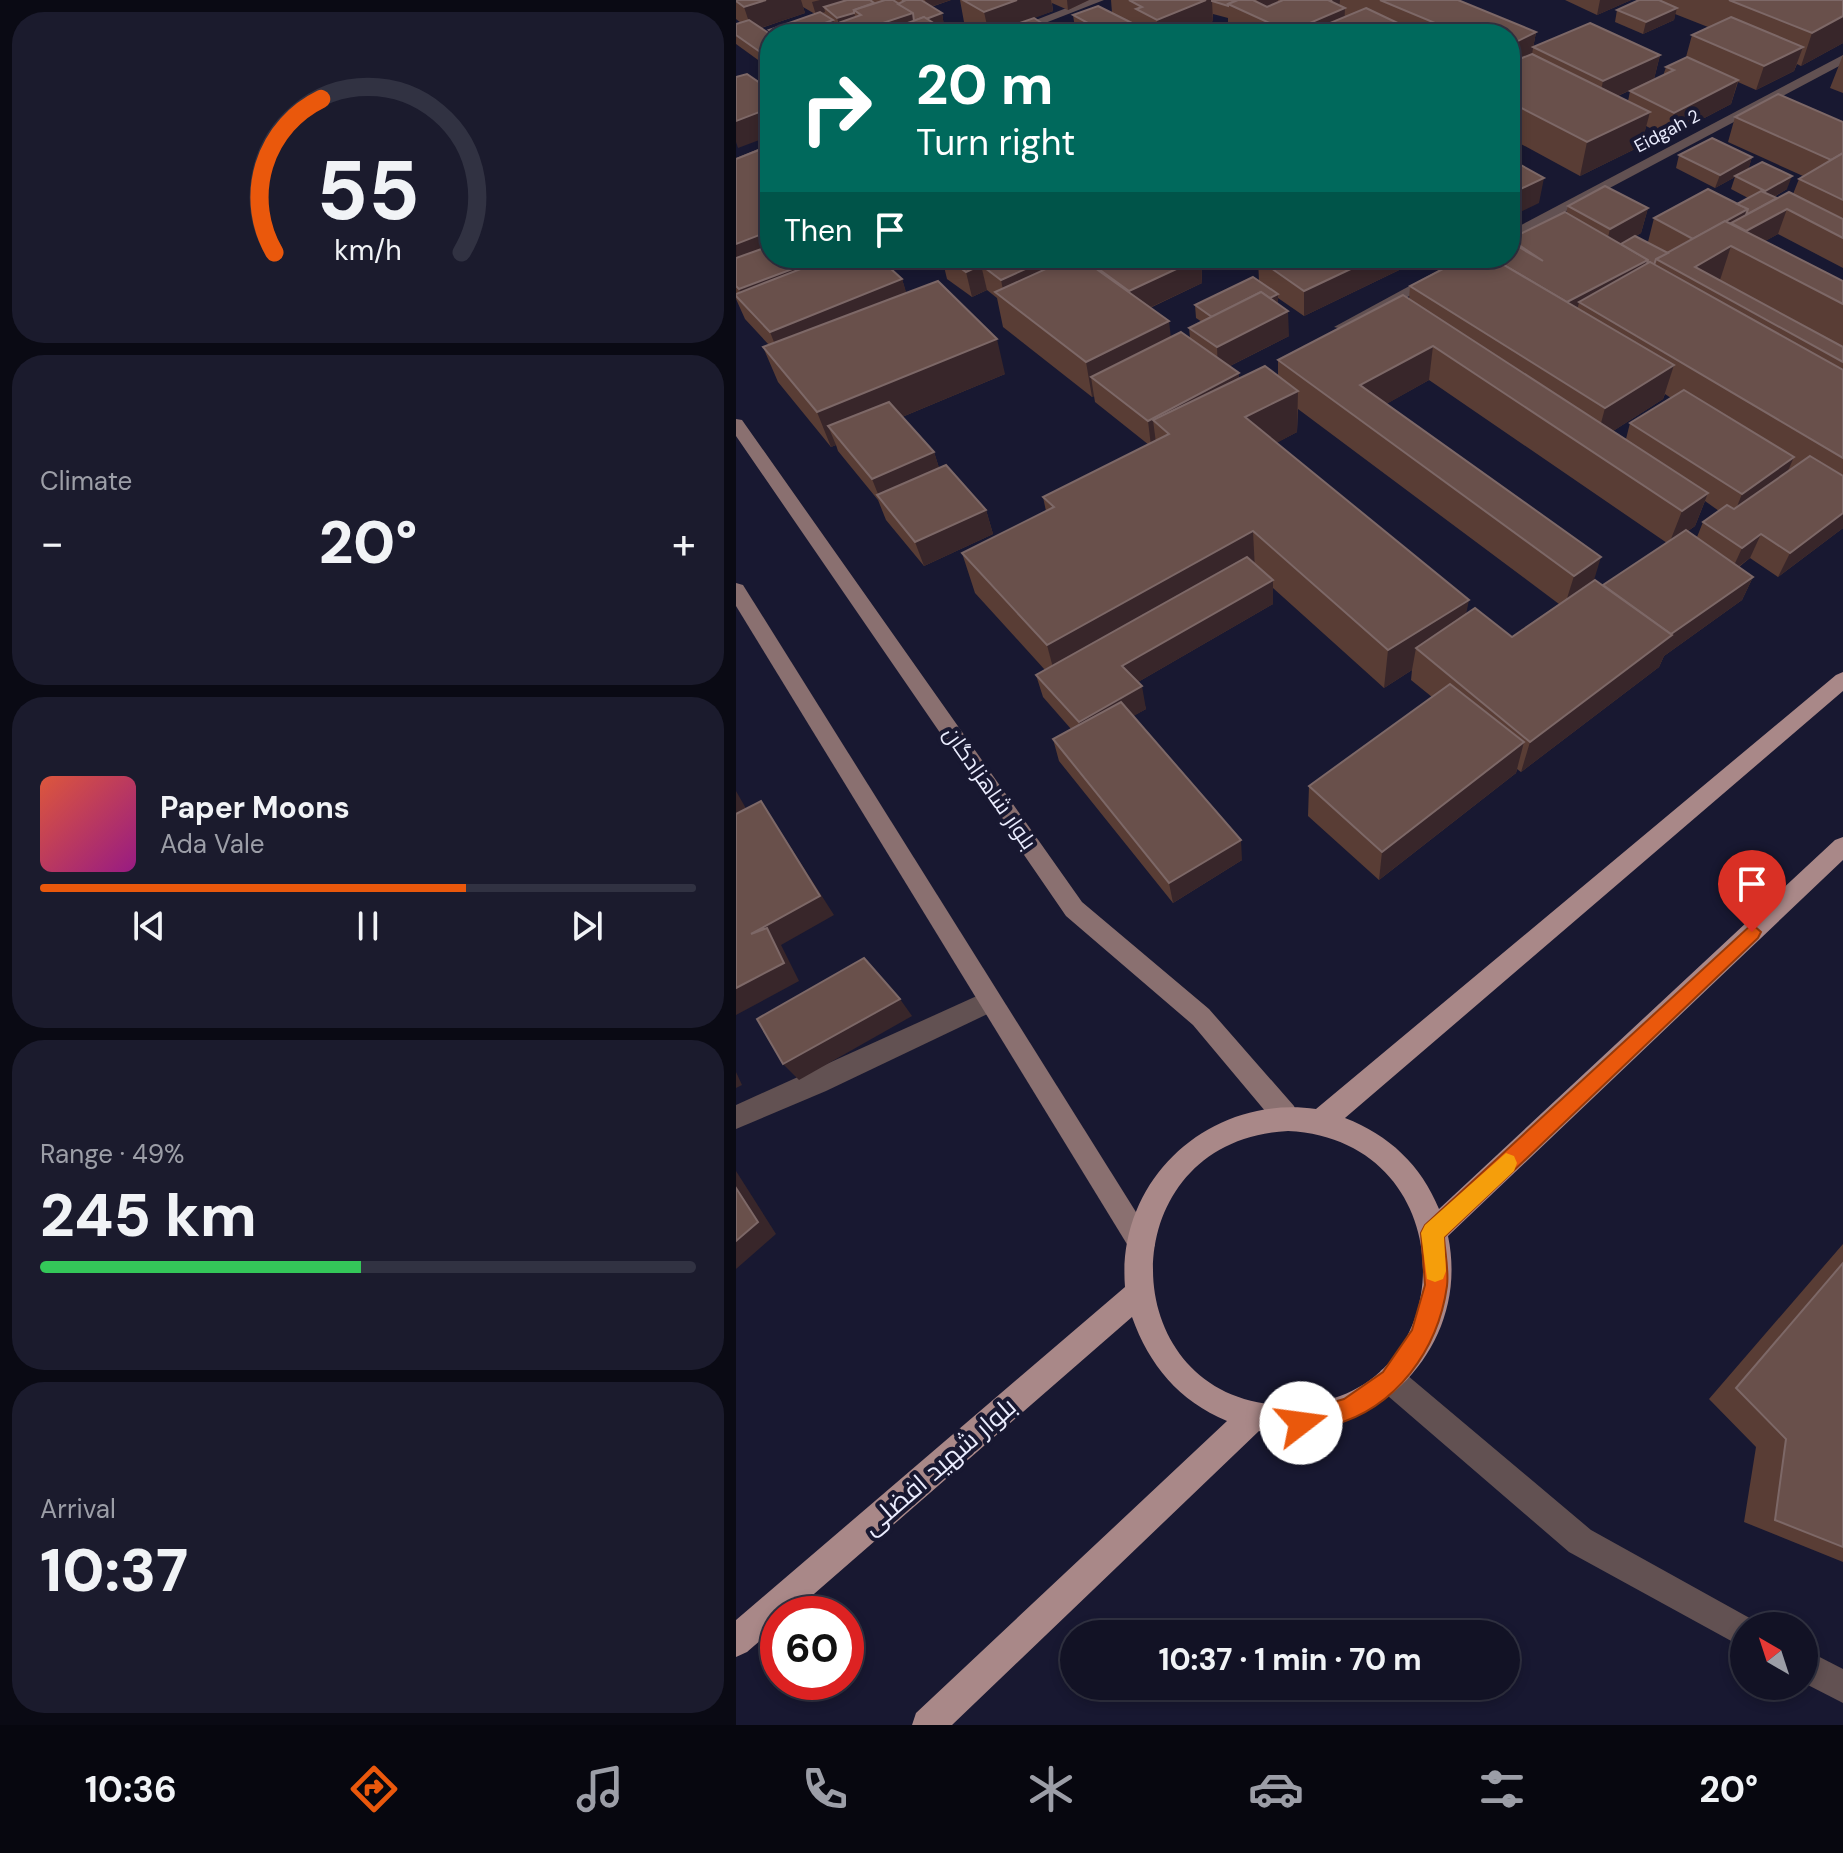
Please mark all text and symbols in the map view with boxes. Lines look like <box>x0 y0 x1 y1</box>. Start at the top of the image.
text: 20 m <box>916 48 1053 121</box>
icon: right <box>784 56 888 160</box>
street label: Eidgah 2 <box>1630 104 1704 158</box>
text: Turn right <box>916 119 1075 166</box>
text: 55 <box>316 136 420 245</box>
icon: arrive <box>868 208 912 252</box>
text: Then <box>784 211 852 250</box>
text: km/h <box>334 232 402 269</box>
text: Climate <box>40 464 132 498</box>
text: 20° <box>319 503 417 582</box>
text: − <box>40 514 64 572</box>
text: + <box>672 514 696 572</box>
street label: بلوار شاهزادگان <box>937 721 1043 855</box>
text: Paper Moons <box>160 788 350 827</box>
text: Ada Vale <box>160 827 265 861</box>
pin <box>1718 850 1786 932</box>
icon: arrive <box>1730 862 1774 906</box>
icon: previous <box>127 904 171 948</box>
icon: pause <box>346 904 390 948</box>
icon: next <box>565 904 609 948</box>
text: Range · 49% <box>40 1137 184 1171</box>
text: 245 km <box>40 1176 257 1255</box>
position arrow <box>1259 1381 1343 1465</box>
street label: بلوار شهید افضلی <box>855 1390 1023 1542</box>
text: Arrival <box>40 1492 116 1526</box>
text: 10:37 <box>40 1531 188 1610</box>
speed limit sign: 60 <box>760 1596 864 1700</box>
north arrow <box>1730 1612 1818 1700</box>
map controls <box>1730 1612 1818 1700</box>
text: 10:37 · 1 min · 70 m <box>1158 1640 1422 1679</box>
icon: directions <box>346 1761 402 1817</box>
icon: music <box>572 1761 628 1817</box>
icon: phone <box>797 1761 853 1817</box>
icon: climate <box>1023 1761 1079 1817</box>
icon: car <box>1248 1761 1304 1817</box>
icon: filters <box>1474 1761 1530 1817</box>
text: 10:36 <box>85 1766 177 1813</box>
text: 20° <box>1699 1766 1758 1813</box>

